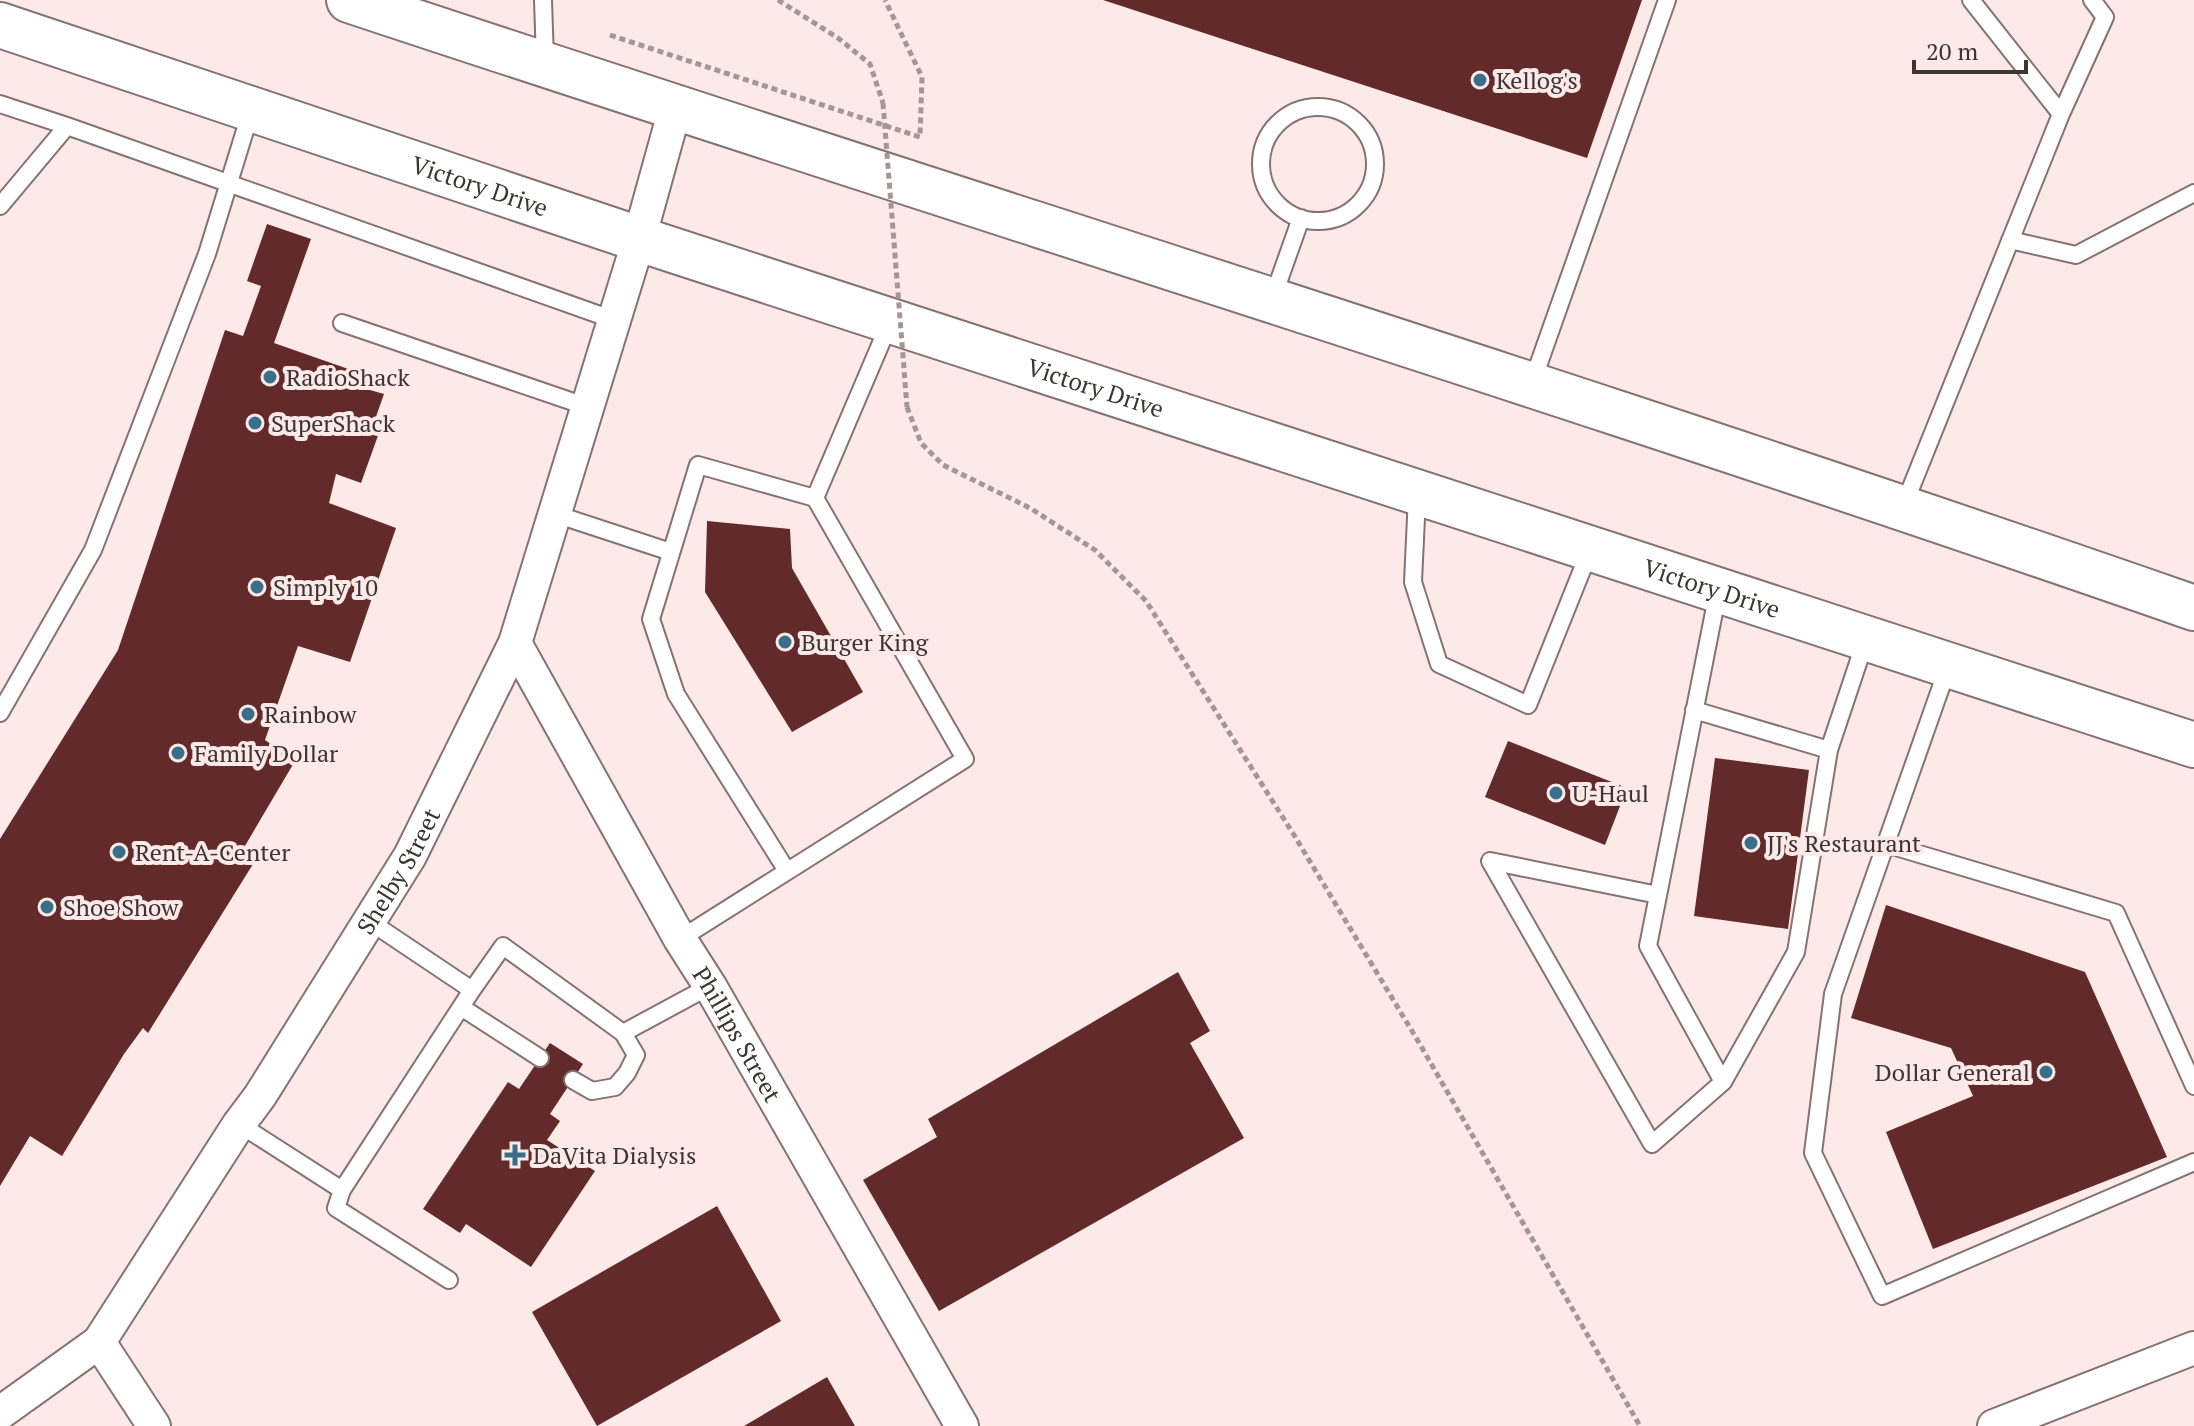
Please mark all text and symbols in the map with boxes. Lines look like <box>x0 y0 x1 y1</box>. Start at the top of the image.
scale bar <box>1914 24 2026 74</box>
text: 20 m <box>1926 35 1978 67</box>
place label: Kellog's <box>1496 64 1578 96</box>
marker: Kellog's <box>1471 71 1489 89</box>
street label: Victory Drive <box>407 148 552 223</box>
street label: Victory Drive <box>1023 350 1168 425</box>
place label: RadioShack <box>286 361 410 393</box>
marker: RadioShack <box>261 368 279 386</box>
place label: SuperShack <box>271 407 396 439</box>
marker: SuperShack <box>246 414 264 432</box>
street label: Victory Drive <box>1639 551 1784 625</box>
place label: Simply 10 <box>273 571 378 603</box>
marker: Simply 10 <box>248 578 266 596</box>
place label: Burger King <box>801 626 928 658</box>
marker: Burger King <box>776 633 794 651</box>
place label: Rainbow <box>264 698 357 730</box>
marker: Rainbow <box>239 705 257 723</box>
place label: Family Dollar <box>194 737 339 769</box>
marker: Family Dollar <box>169 744 187 762</box>
place label: U-Haul <box>1572 777 1649 809</box>
marker: U-Haul <box>1547 784 1565 802</box>
street label: Shelby Street <box>349 803 447 940</box>
place label: JJ's Restaurant <box>1767 827 1921 859</box>
marker: JJ's Restaurant <box>1742 834 1760 852</box>
place label: Rent-A-Center <box>135 836 291 868</box>
marker: Rent-A-Center <box>110 843 128 861</box>
place label: Shoe Show <box>63 891 179 923</box>
marker: Shoe Show <box>38 898 56 916</box>
street label: Phillips Street <box>686 960 789 1108</box>
place label: Dollar General <box>1875 1056 2030 1088</box>
marker: Dollar General <box>2037 1063 2055 1081</box>
place label: DaVita Dialysis <box>533 1139 696 1171</box>
marker: DaVita Dialysis <box>504 1144 526 1166</box>

